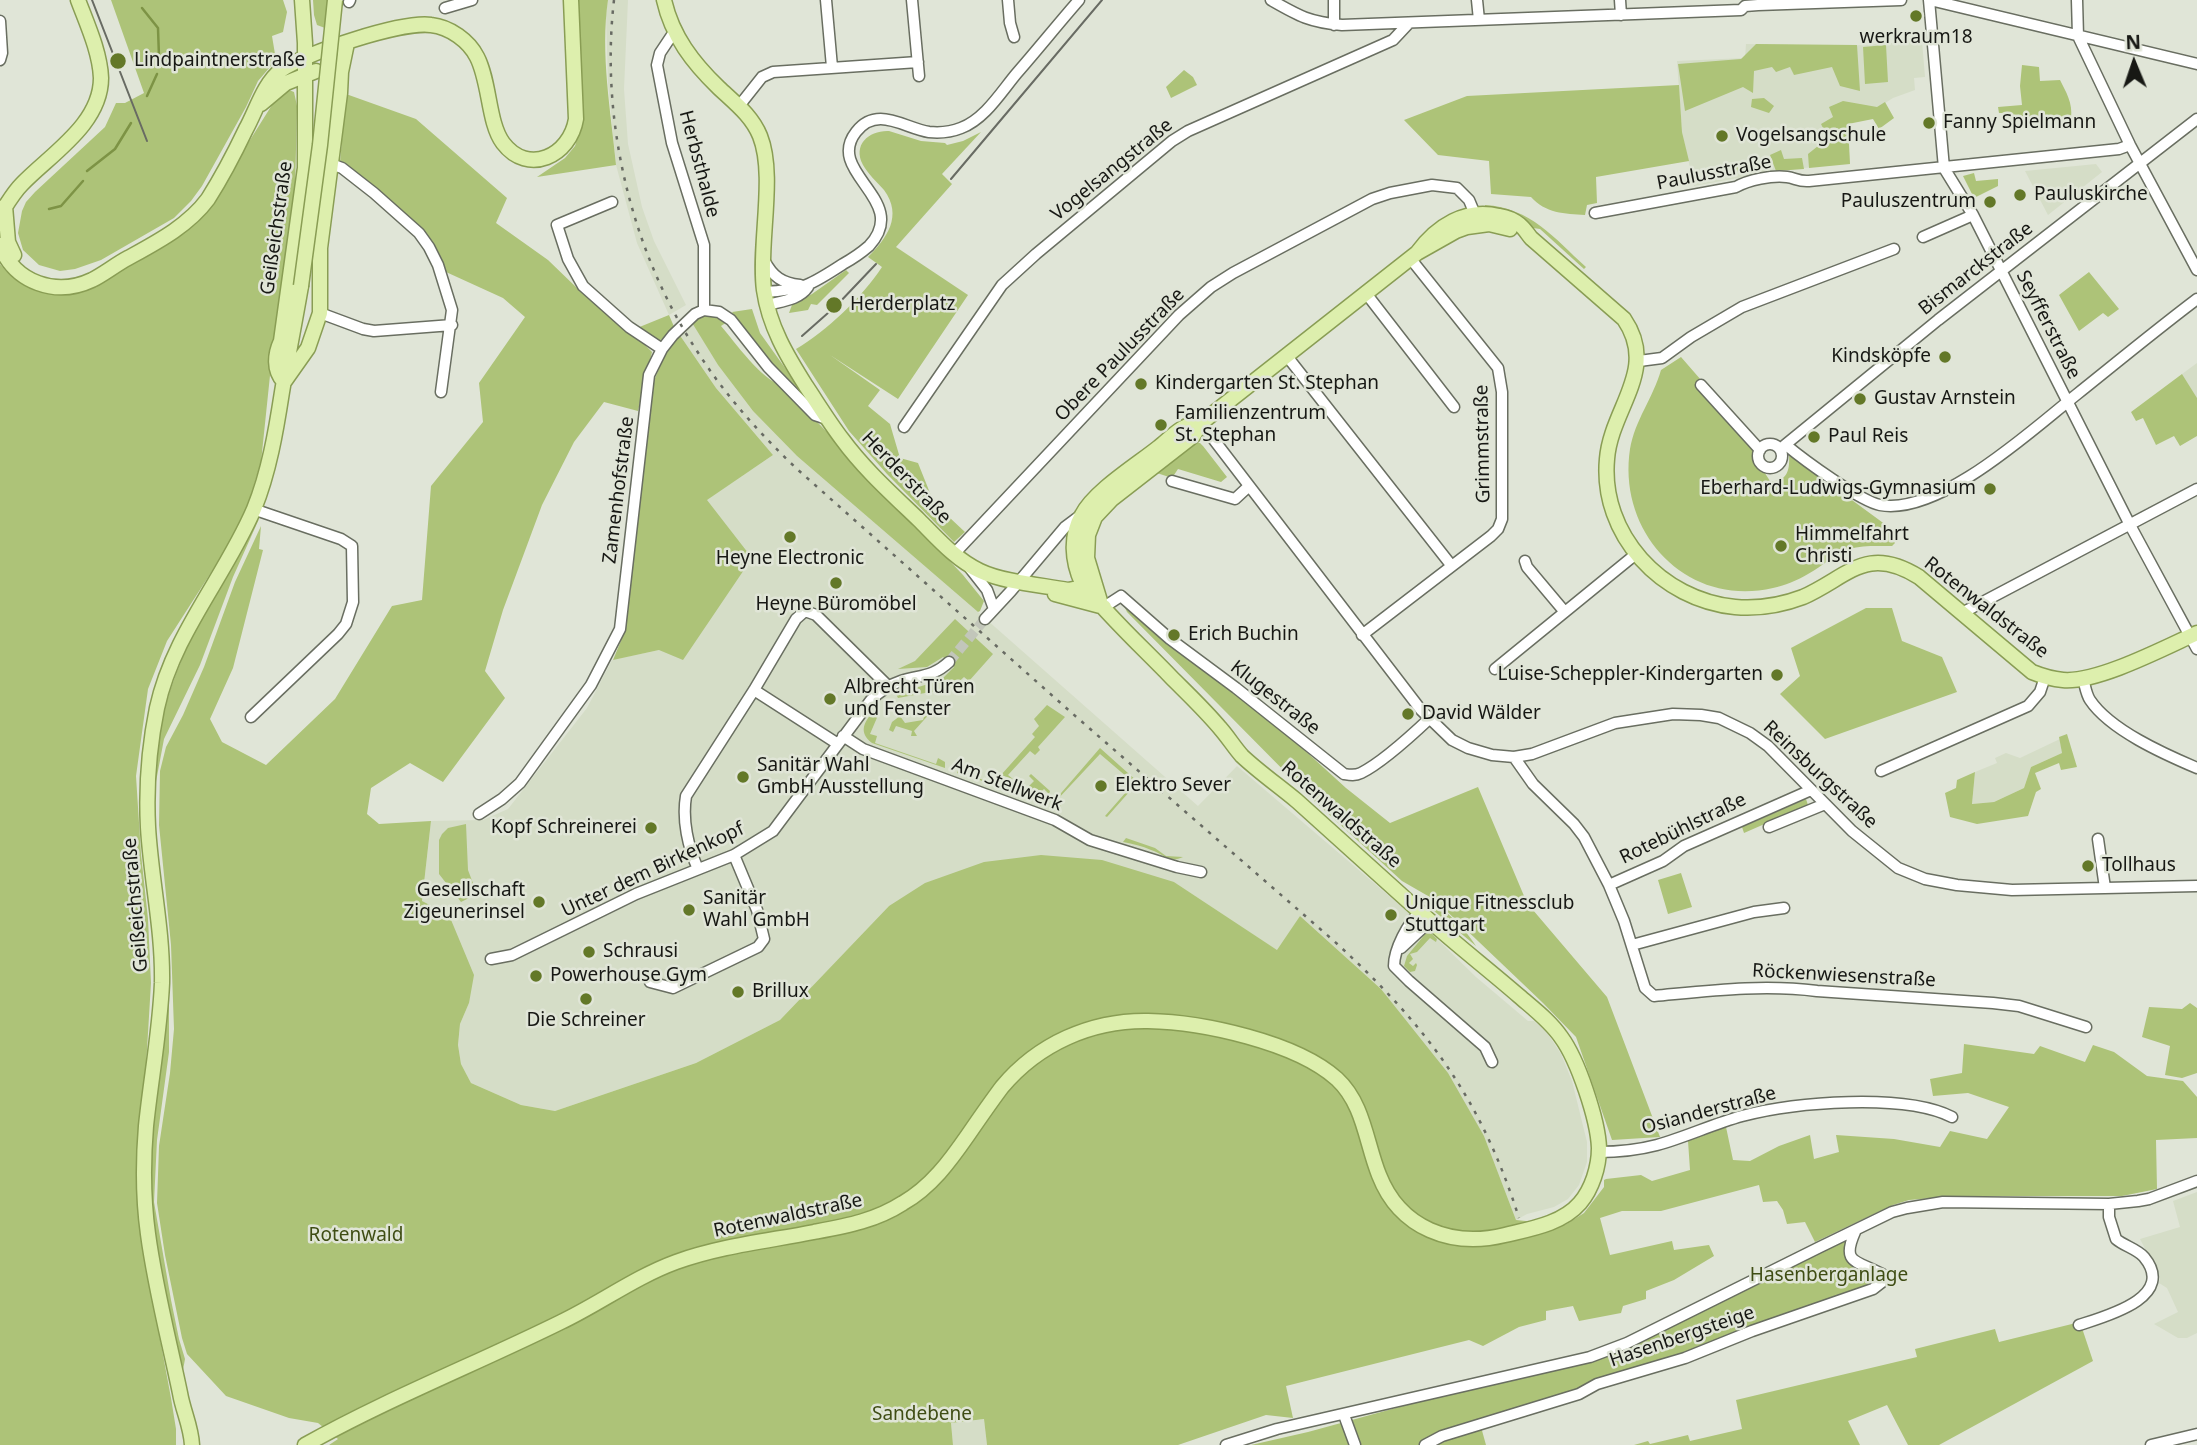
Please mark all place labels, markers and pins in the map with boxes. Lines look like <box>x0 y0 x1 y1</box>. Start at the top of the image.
marker: werkraum18 <box>1908 8 1924 24</box>
place label: werkraum18 <box>1859 27 1973 49</box>
place label: Lindpaintnerstraße <box>134 50 305 72</box>
marker: Lindpaintnerstraße <box>108 51 128 71</box>
place label: Fanny Spielmann <box>1943 112 2096 134</box>
marker: Fanny Spielmann <box>1921 115 1937 131</box>
place label: Vogelsangschule <box>1736 125 1886 147</box>
marker: Vogelsangschule <box>1714 128 1730 144</box>
place label: Pauluskirche <box>2034 184 2148 206</box>
marker: Pauluskirche <box>2012 187 2028 203</box>
place label: Pauluszentrum <box>1841 191 1976 213</box>
marker: Pauluszentrum <box>1982 194 1998 210</box>
place label: Herderplatz <box>850 294 956 316</box>
marker: Herderplatz <box>824 295 844 315</box>
place label: Kindsköpfe <box>1831 346 1931 368</box>
marker: Kindsköpfe <box>1937 349 1953 365</box>
place label: Kindergarten St. Stephan <box>1155 373 1379 395</box>
marker: Kindergarten St. Stephan <box>1133 376 1149 392</box>
place label: Gustav Arnstein <box>1874 388 2016 410</box>
marker: Gustav Arnstein <box>1852 391 1868 407</box>
place label: Familienzentrum St. Stephan <box>1175 403 1326 447</box>
marker: Familienzentrum St. Stephan <box>1153 417 1169 433</box>
place label: Paul Reis <box>1828 426 1908 448</box>
marker: Paul Reis <box>1806 429 1822 445</box>
place label: Eberhard-Ludwigs-Gymnasium <box>1700 478 1976 500</box>
marker: Eberhard-Ludwigs-Gymnasium <box>1982 481 1998 497</box>
place label: Himmelfahrt Christi <box>1795 524 1909 568</box>
marker: Heyne Electronic <box>782 529 798 545</box>
marker: Himmelfahrt Christi <box>1773 538 1789 554</box>
place label: Heyne Electronic <box>716 548 864 570</box>
marker: Heyne Büromöbel <box>828 575 844 591</box>
place label: Heyne Büromöbel <box>755 594 917 616</box>
place label: Erich Buchin <box>1188 624 1299 646</box>
marker: Erich Buchin <box>1166 627 1182 643</box>
place label: Luise-Scheppler-Kindergarten <box>1498 664 1763 686</box>
marker: Luise-Scheppler-Kindergarten <box>1769 667 1785 683</box>
place label: Albrecht Türen und Fenster <box>844 677 975 721</box>
marker: Albrecht Türen und Fenster <box>822 691 838 707</box>
place label: David Wälder <box>1422 703 1541 725</box>
marker: David Wälder <box>1400 706 1416 722</box>
place label: Sanitär Wahl GmbH Ausstellung <box>757 755 924 799</box>
marker: Sanitär Wahl GmbH Ausstellung <box>735 769 751 785</box>
place label: Elektro Sever <box>1115 775 1231 797</box>
marker: Elektro Sever <box>1093 778 1109 794</box>
place label: Kopf Schreinerei <box>491 817 637 839</box>
marker: Kopf Schreinerei <box>643 820 659 836</box>
place label: Tollhaus <box>2102 855 2176 877</box>
marker: Tollhaus <box>2080 858 2096 874</box>
place label: Gesellschaft Zigeunerinsel <box>403 880 525 924</box>
place label: Sanitär Wahl GmbH <box>703 888 810 932</box>
place label: Unique Fitnessclub Stuttgart <box>1405 893 1574 937</box>
marker: Gesellschaft Zigeunerinsel <box>531 894 547 910</box>
marker: Sanitär Wahl GmbH <box>681 902 697 918</box>
marker: Unique Fitnessclub Stuttgart <box>1383 907 1399 923</box>
place label: Schrausi <box>603 941 678 963</box>
marker: Schrausi <box>581 944 597 960</box>
place label: Powerhouse Gym <box>550 965 707 987</box>
marker: Powerhouse Gym <box>528 968 544 984</box>
place label: Brillux <box>752 981 809 1003</box>
marker: Brillux <box>730 984 746 1000</box>
marker: Die Schreiner <box>578 991 594 1007</box>
place label: Die Schreiner <box>526 1010 646 1032</box>

